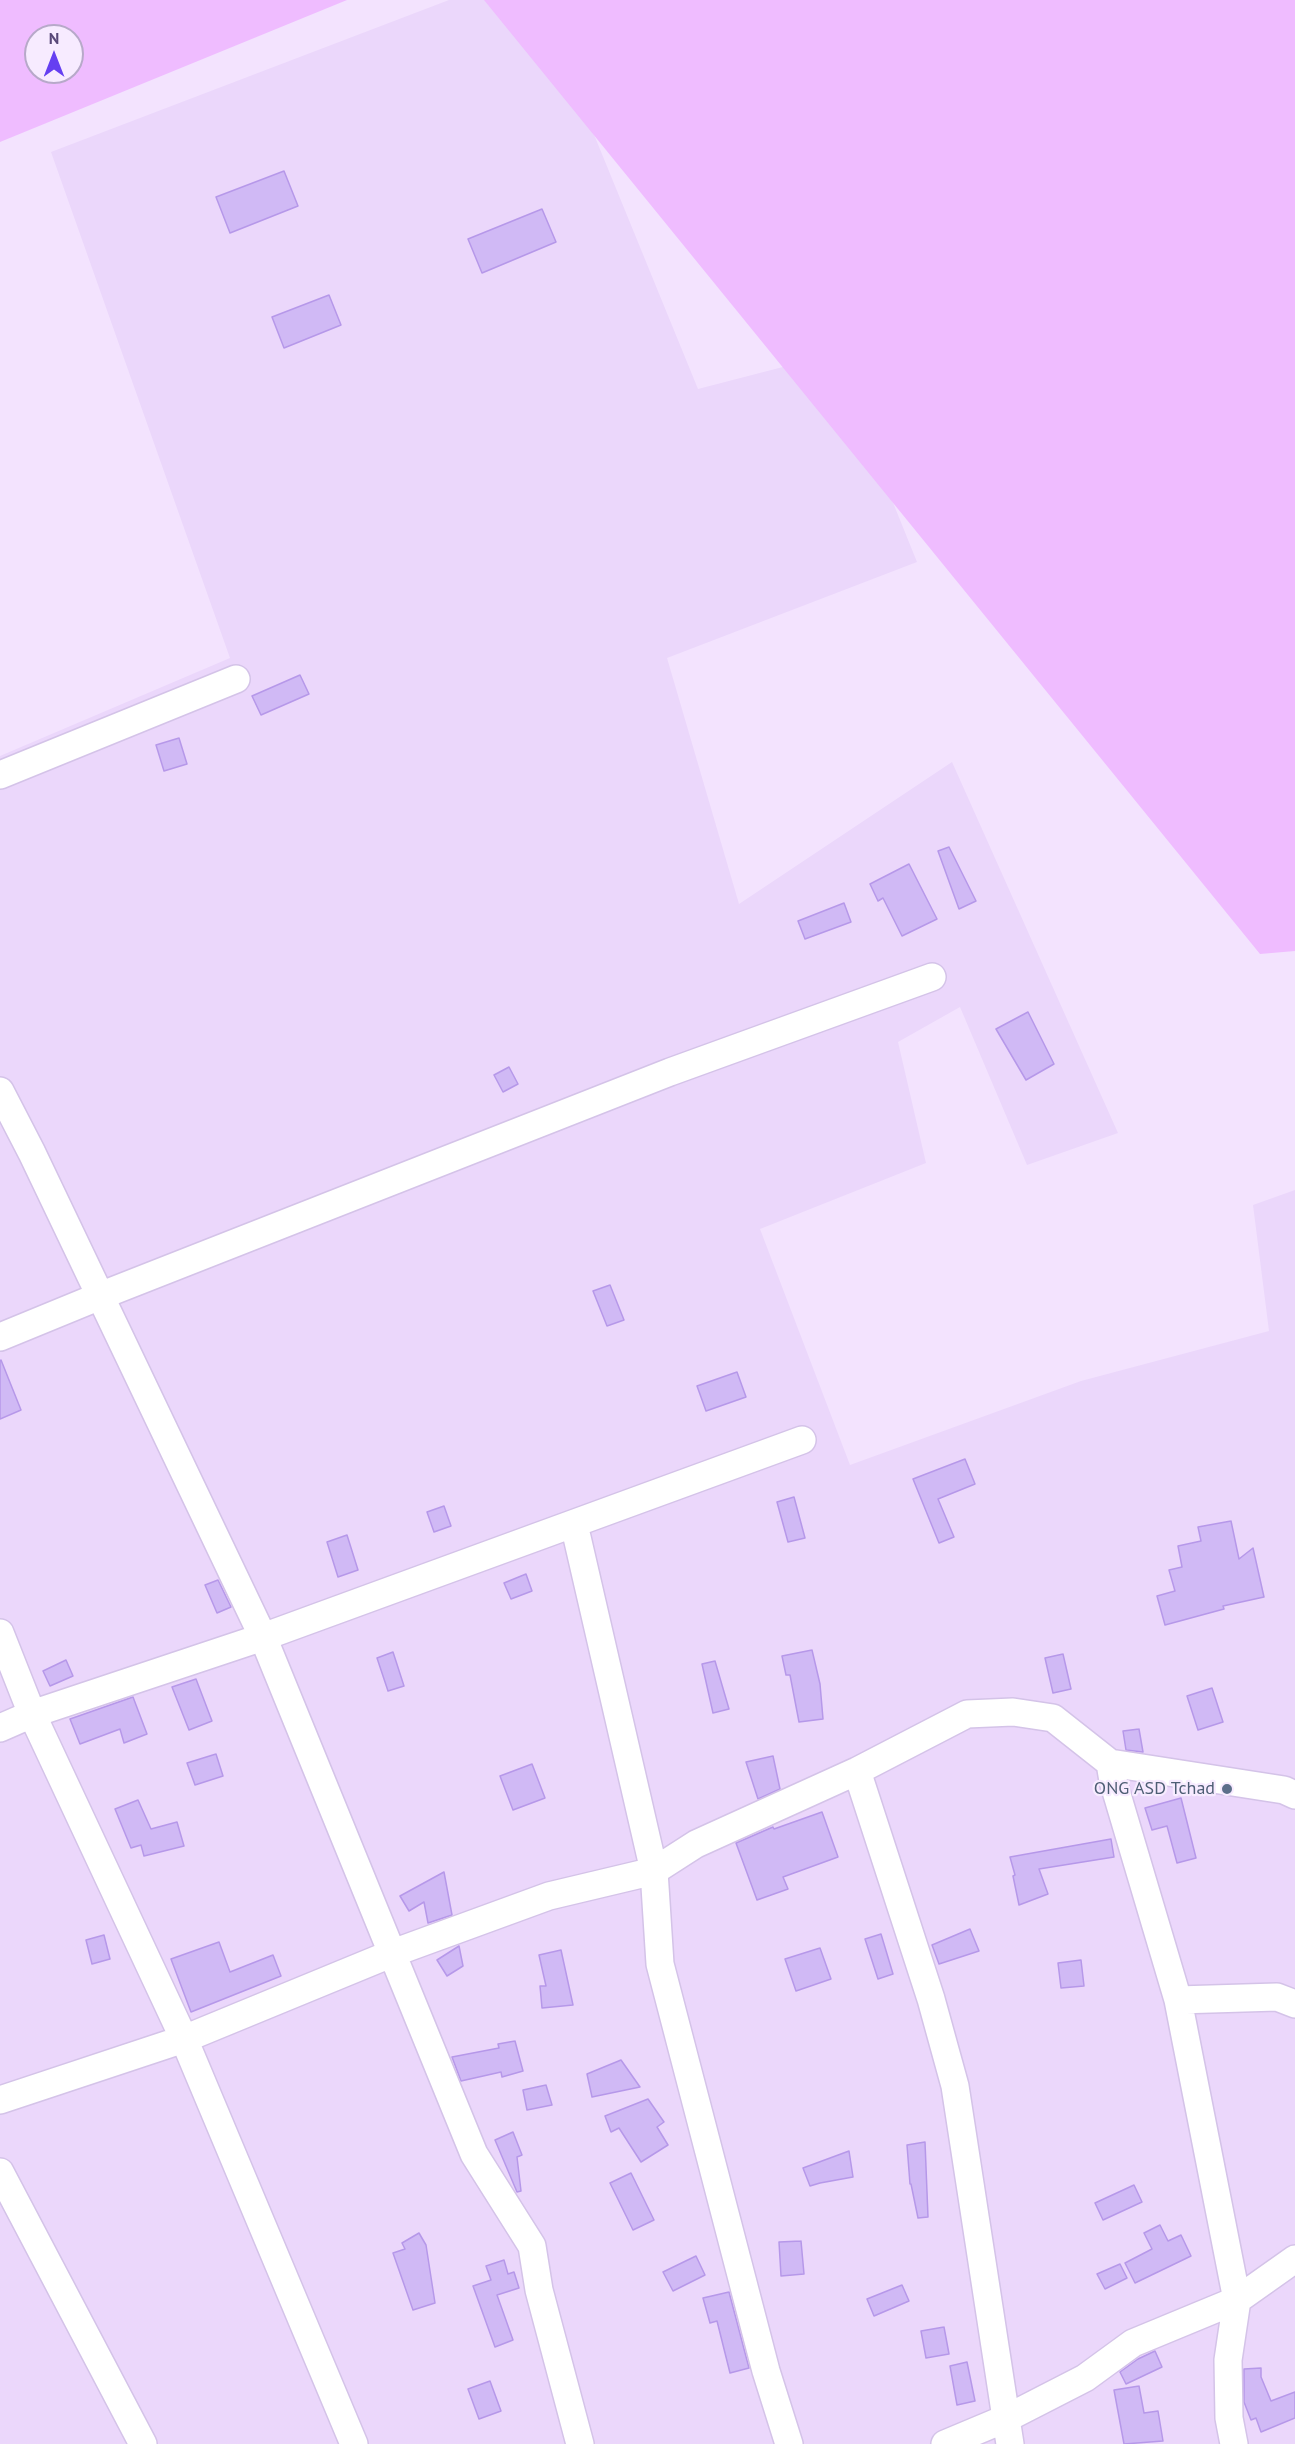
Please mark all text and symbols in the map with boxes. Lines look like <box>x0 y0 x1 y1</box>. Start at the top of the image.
north arrow <box>24 24 84 84</box>
text: N <box>49 28 59 48</box>
place label: ONG ASD Tchad <box>1094 1778 1215 1800</box>
marker: ONG ASD Tchad <box>1220 1782 1234 1796</box>

